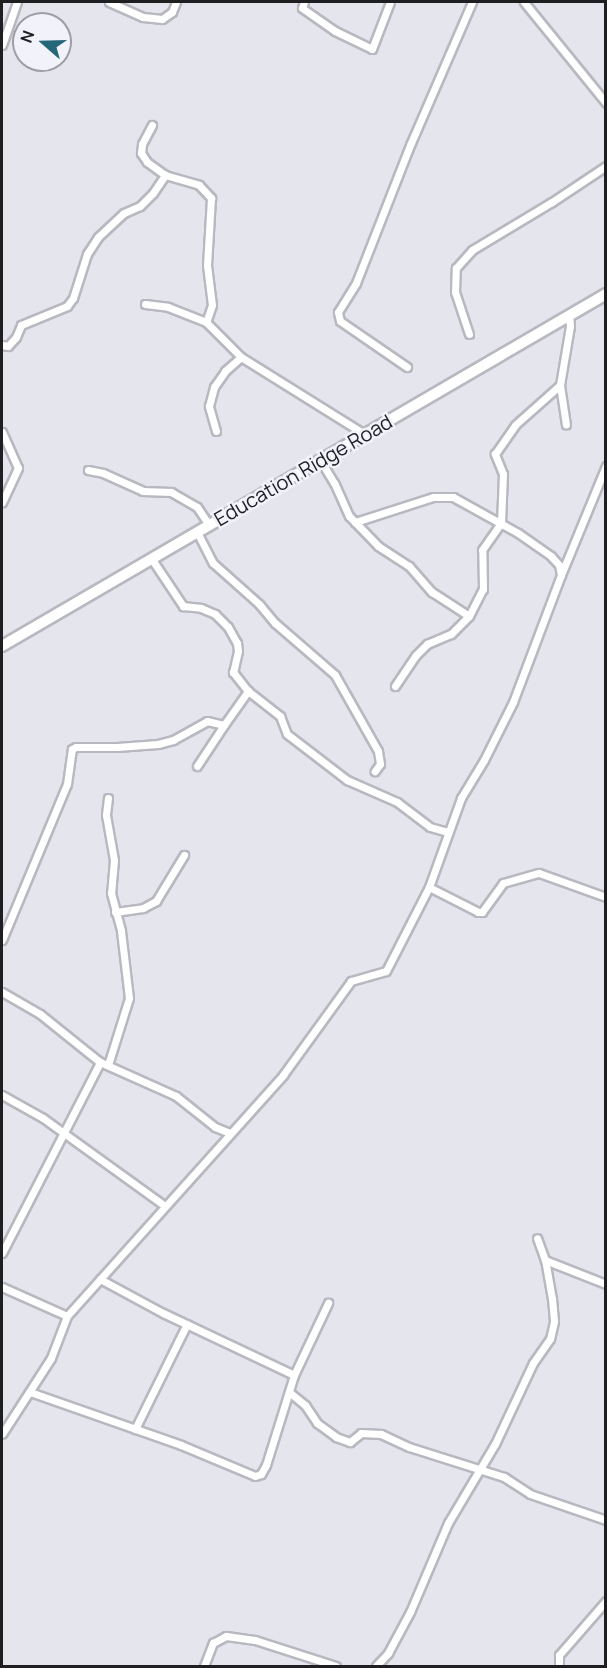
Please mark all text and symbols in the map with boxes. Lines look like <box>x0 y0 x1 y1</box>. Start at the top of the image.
north arrow <box>12 12 72 72</box>
text: N <box>15 27 39 46</box>
street label: Education Ridge Road <box>210 409 396 531</box>

